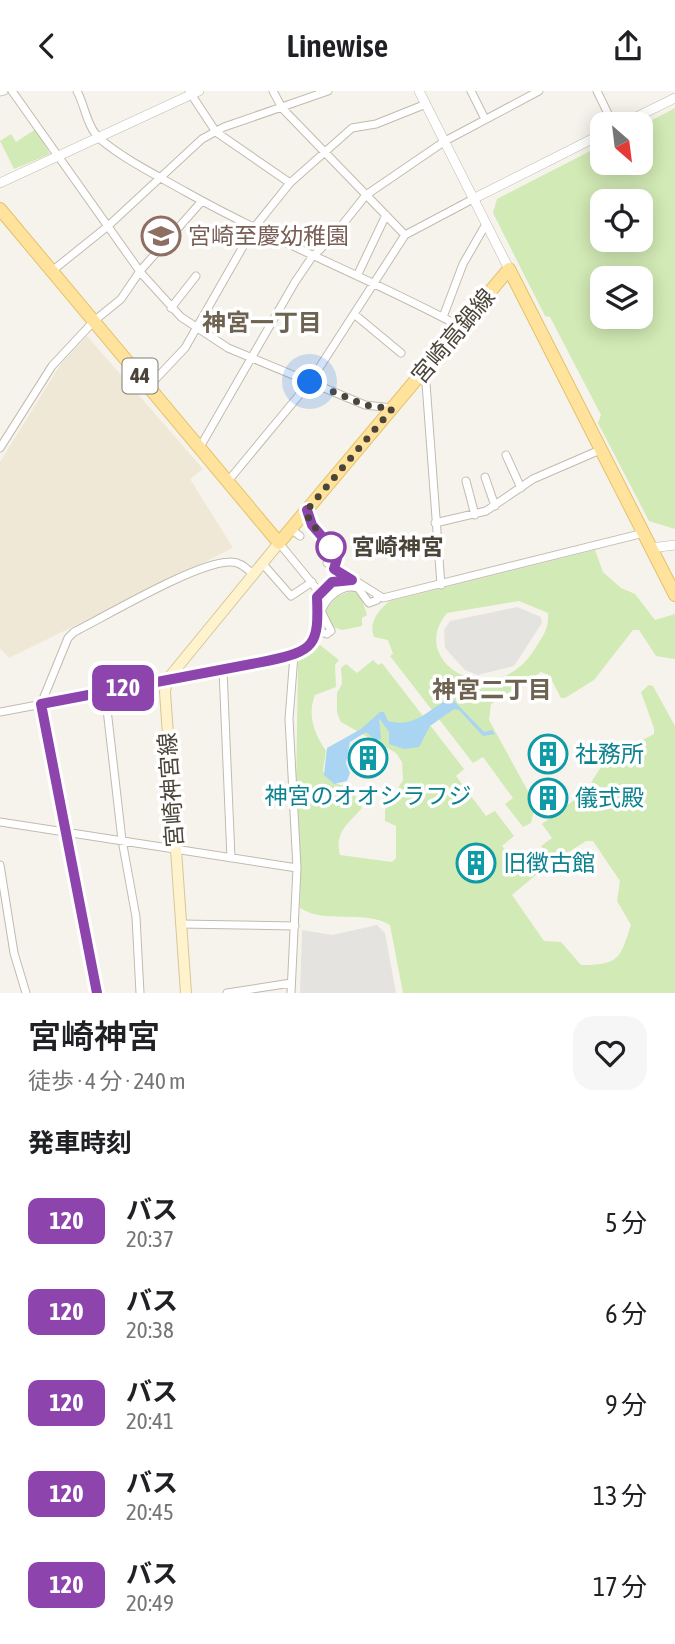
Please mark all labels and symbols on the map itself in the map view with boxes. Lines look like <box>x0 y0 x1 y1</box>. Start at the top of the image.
north arrow <box>590 112 653 175</box>
school or university icon: 宮崎至慶幼稚園 <box>140 215 182 257</box>
place label: 宮崎至慶幼稚園 <box>188 223 349 249</box>
street label: 宮崎高鍋線 <box>406 284 500 388</box>
district label: 神宮一丁目 <box>202 309 322 336</box>
road number: 44 <box>122 359 158 393</box>
your location <box>292 364 327 399</box>
marker: 宮崎神宮 <box>316 532 346 562</box>
place label: 宮崎神宮 <box>352 534 444 560</box>
line badge: 120 <box>83 665 163 711</box>
district label: 神宮二丁目 <box>432 676 552 703</box>
street label: 宮崎神宮線 <box>154 732 188 848</box>
building icon: 社務所 <box>527 733 569 775</box>
building icon: 神宮のオオシラフジ <box>347 737 389 779</box>
place label: 社務所 <box>575 741 644 767</box>
building icon: 儀式殿 <box>527 777 569 819</box>
place label: 神宮のオオシラフジ <box>265 783 472 809</box>
place label: 儀式殿 <box>575 785 644 811</box>
building icon: 旧徴古館 <box>455 842 497 884</box>
place label: 旧徴古館 <box>503 850 595 876</box>

